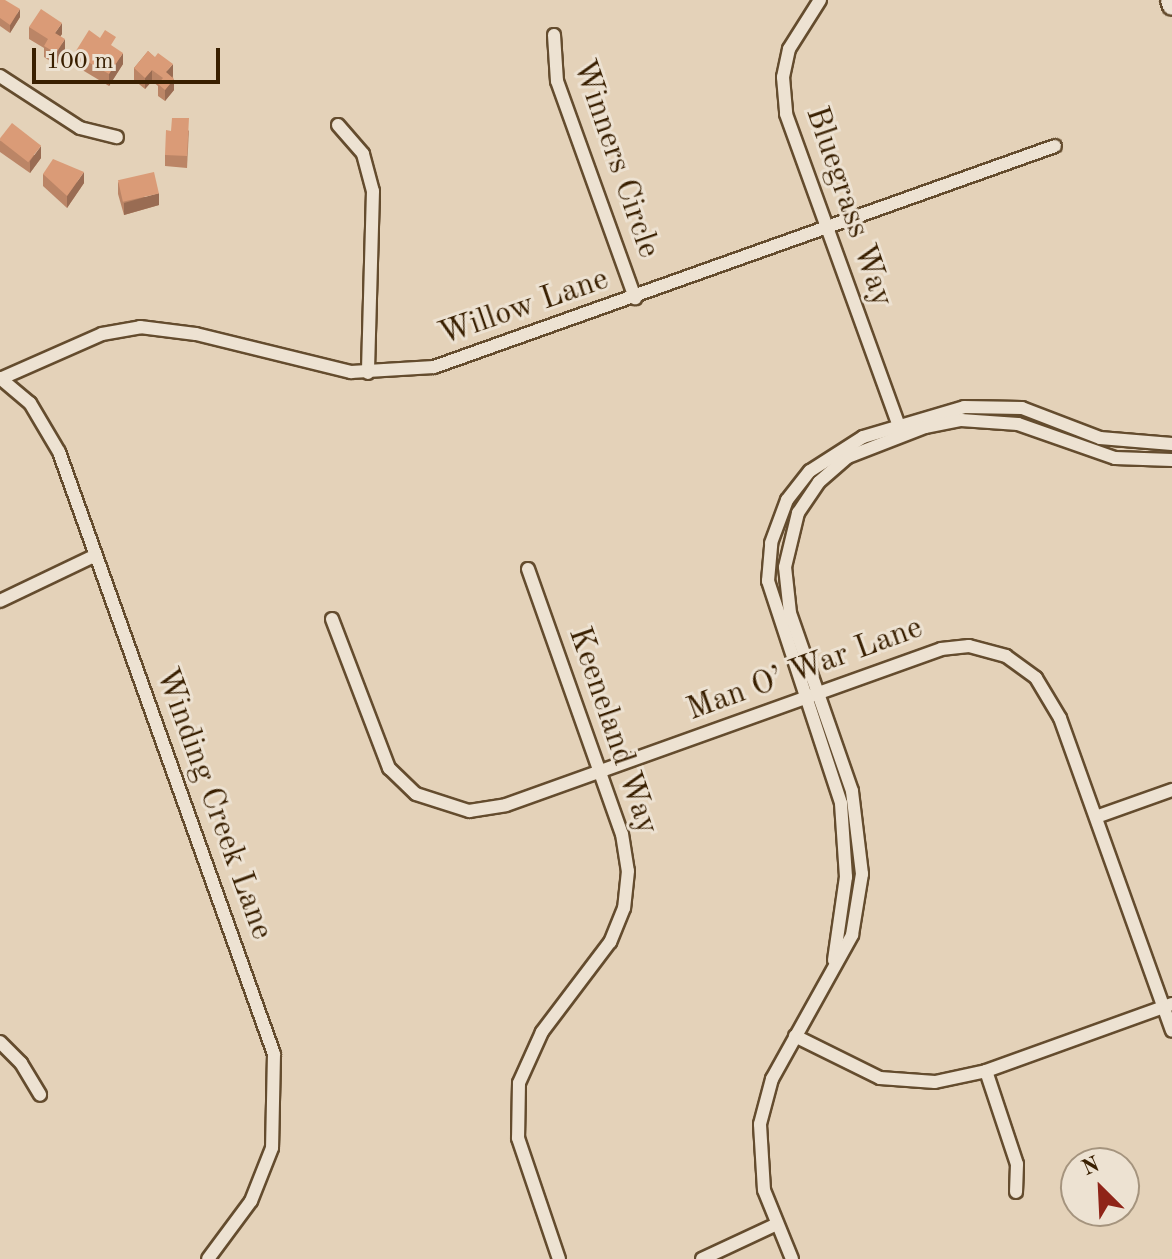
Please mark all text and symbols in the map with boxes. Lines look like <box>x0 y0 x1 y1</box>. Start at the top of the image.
scale bar <box>36 32 224 82</box>
text: 100 m <box>46 50 114 74</box>
street label: Winners Circle <box>563 55 667 263</box>
street label: Bluegrass Way <box>796 102 900 312</box>
street label: Willow Lane <box>434 261 614 355</box>
street label: Man O’ War Lane <box>682 610 928 730</box>
street label: Keeneland Way <box>559 622 665 840</box>
street label: Winding Creek Lane <box>146 663 280 945</box>
north arrow <box>1060 1147 1140 1227</box>
text: N <box>1079 1153 1103 1180</box>

